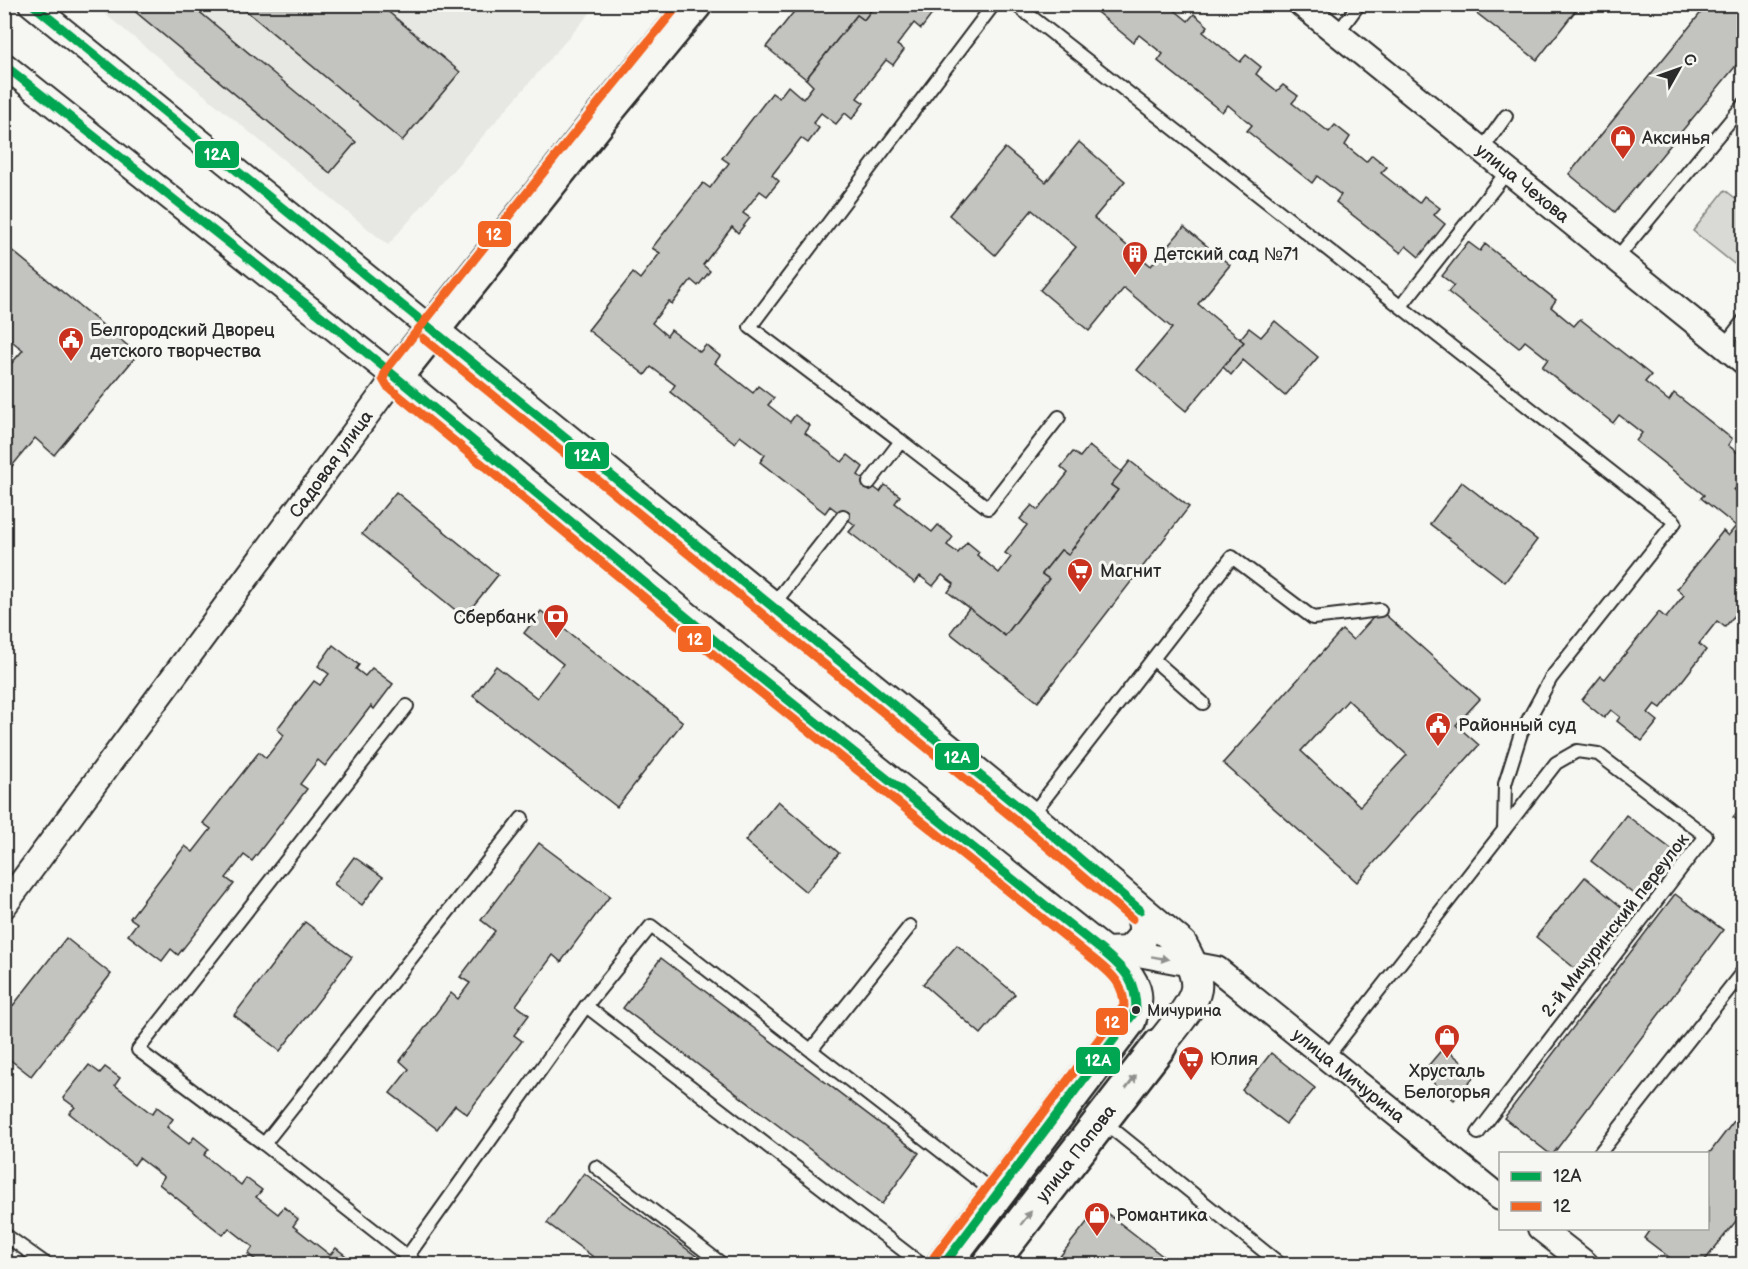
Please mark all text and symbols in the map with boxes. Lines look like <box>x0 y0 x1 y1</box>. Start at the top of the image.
north arrow <box>1649 39 1709 99</box>
text: С <box>1678 50 1700 71</box>
shop icon: Аксинья <box>1608 123 1638 161</box>
place label: Аксинья <box>1641 128 1710 149</box>
street label: улица Чехова <box>1471 139 1574 228</box>
line badge: 12А <box>194 140 240 169</box>
text: 12А <box>204 146 231 165</box>
line badge: 12 <box>477 220 512 248</box>
text: 12 <box>486 226 503 245</box>
building icon: Детский сад №71 <box>1120 239 1150 277</box>
place label: Детский сад №71 <box>1154 244 1299 265</box>
place label: Белгородский Дворец детского творчества <box>90 320 275 362</box>
public building icon: Белгородский Дворец детского творчества <box>56 325 86 363</box>
street label: Садовая улица <box>285 406 378 522</box>
line badge: 12А <box>564 441 610 470</box>
text: 12А <box>574 447 601 466</box>
supermarket icon: Магнит <box>1065 556 1095 594</box>
place label: Магнит <box>1100 561 1162 582</box>
bank icon: Сбербанк <box>541 602 571 640</box>
place label: Сбербанк <box>454 607 536 628</box>
line badge: 12 <box>677 625 712 653</box>
text: 12 <box>687 631 704 650</box>
public building icon: Районный суд <box>1423 710 1453 748</box>
place label: Районный суд <box>1458 715 1576 736</box>
line badge: 12А <box>934 742 980 771</box>
text: 12А <box>944 749 971 768</box>
street label: 2-й Мичуринский переулок <box>1537 829 1694 1021</box>
one-way arrow <box>1151 954 1170 963</box>
place label: Мичурина <box>1147 1002 1222 1021</box>
marker: Мичурина <box>1130 1004 1142 1016</box>
line badge: 12 <box>1095 1007 1129 1036</box>
text: 12 <box>1104 1014 1121 1033</box>
shop icon: Хрусталь Белогорья <box>1432 1022 1462 1060</box>
street label: улица Мичурина <box>1288 1024 1409 1128</box>
supermarket icon: Юлия <box>1176 1044 1206 1082</box>
line badge: 12А <box>1075 1046 1121 1075</box>
place label: Юлия <box>1210 1049 1258 1070</box>
text: 12А <box>1085 1052 1112 1071</box>
place label: Хрусталь Белогорья <box>1403 1061 1491 1103</box>
one-way arrow <box>1125 1075 1137 1090</box>
street label: улица Попова <box>1032 1101 1121 1207</box>
legend <box>1499 1152 1709 1230</box>
text: 12А <box>1553 1166 1582 1187</box>
text: 12 <box>1553 1196 1571 1217</box>
shop icon: Романтика <box>1082 1200 1112 1238</box>
place label: Романтика <box>1116 1205 1208 1226</box>
one-way arrow <box>1020 1211 1032 1226</box>

